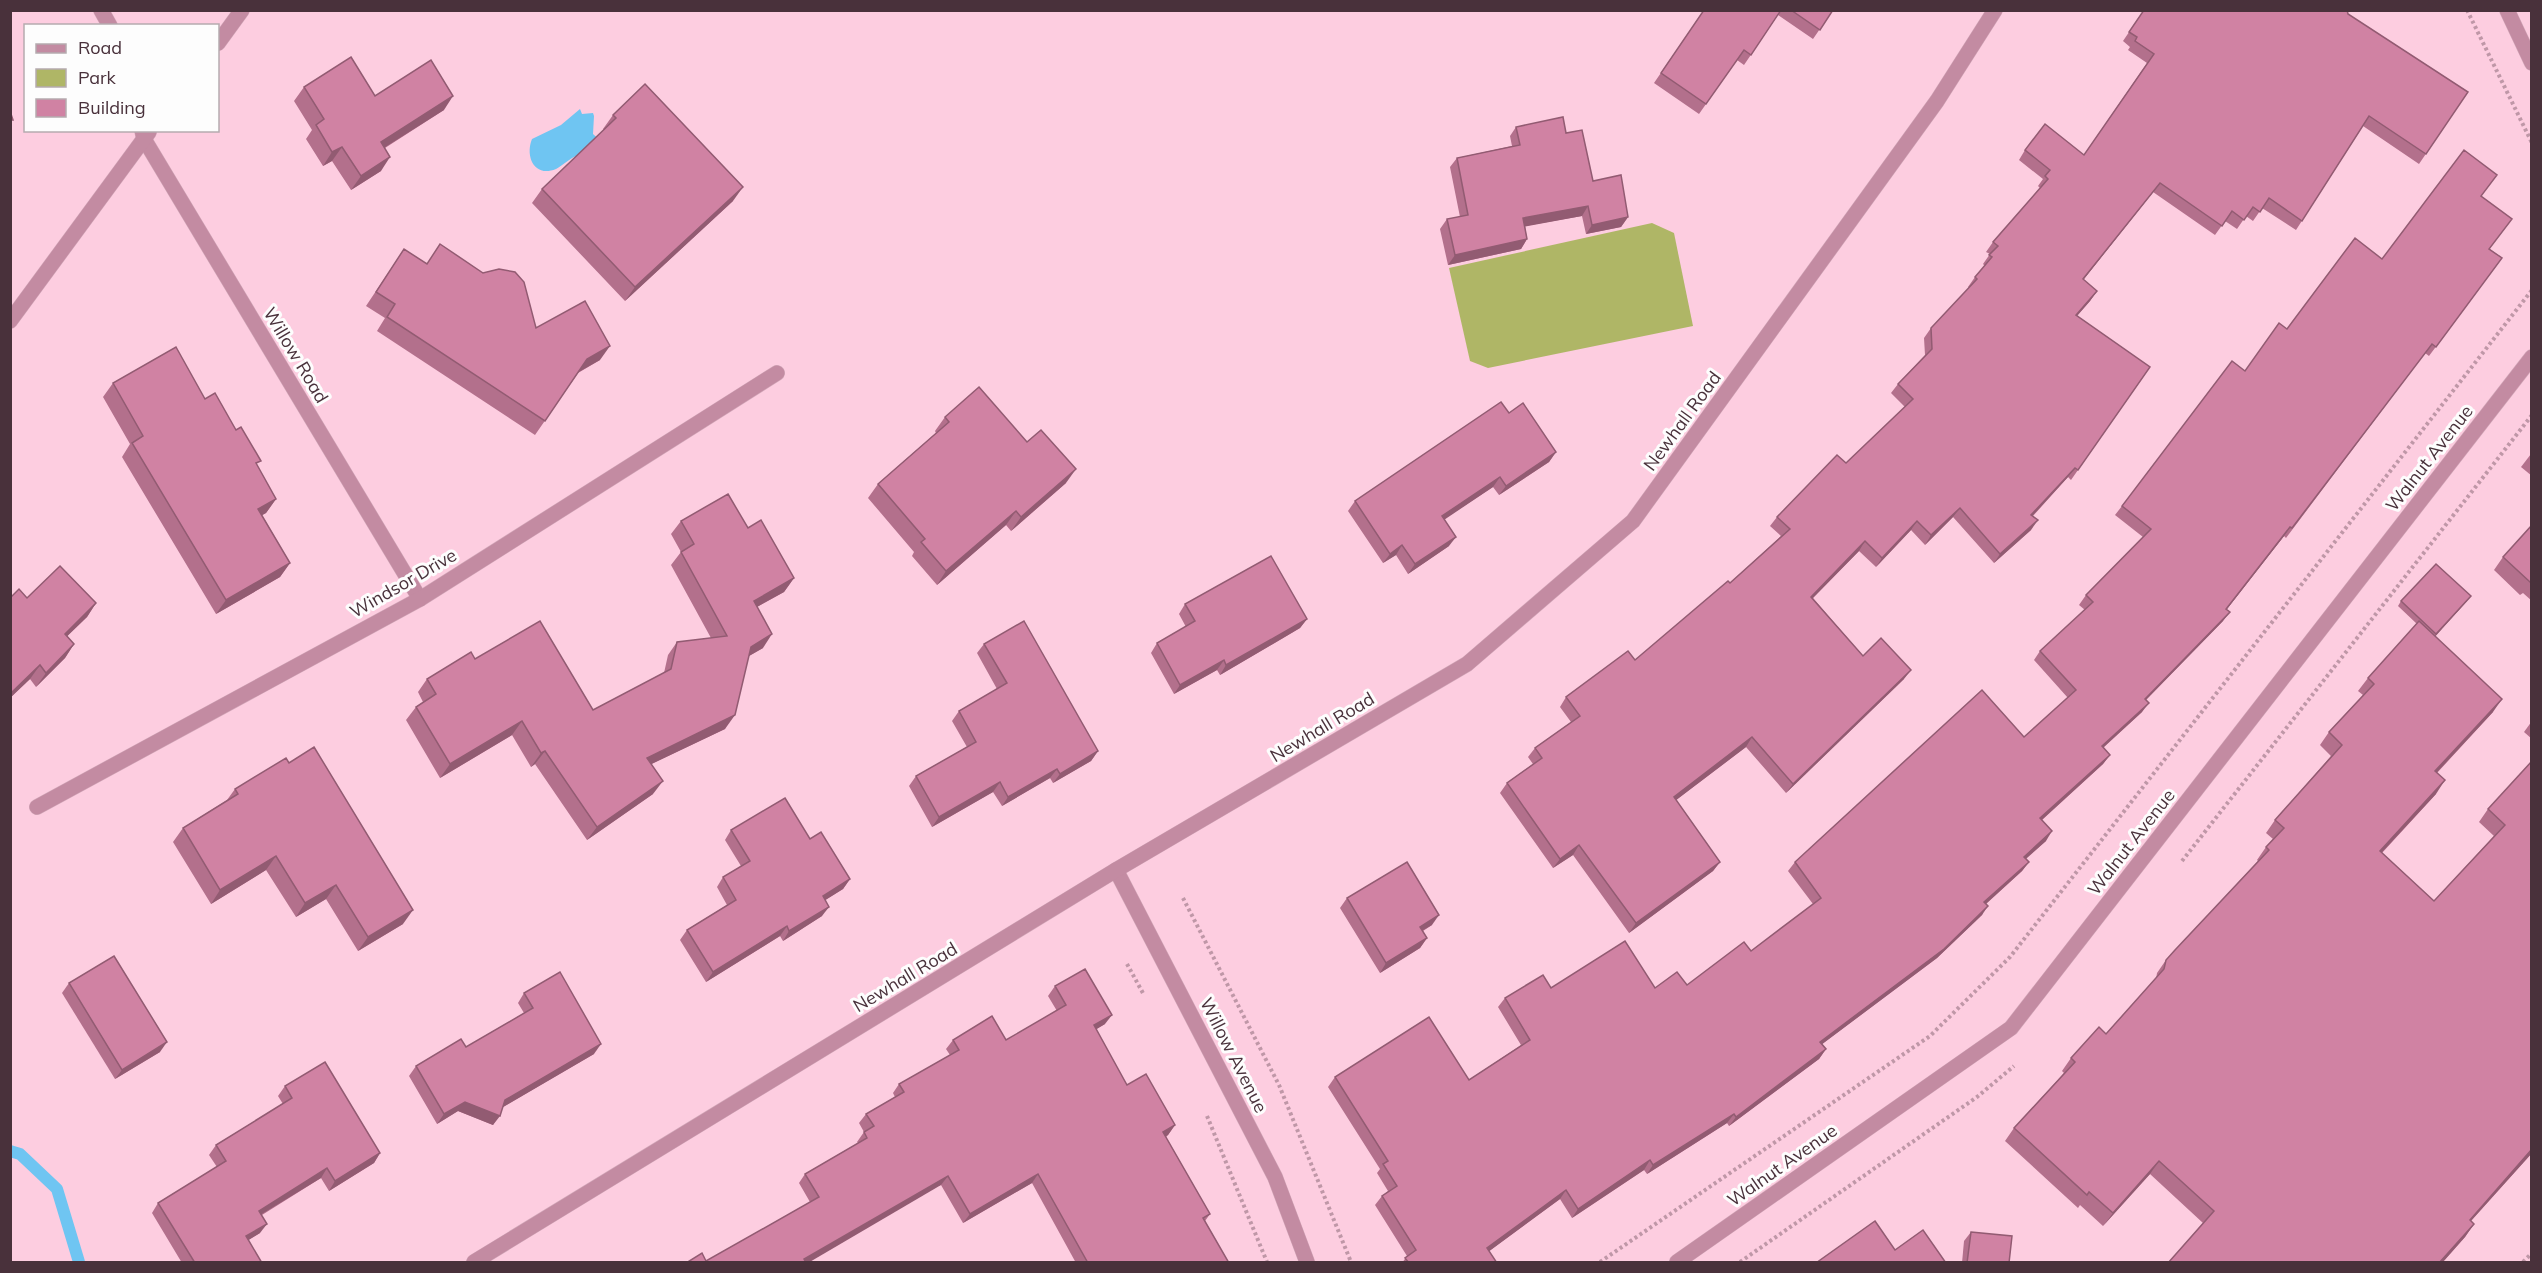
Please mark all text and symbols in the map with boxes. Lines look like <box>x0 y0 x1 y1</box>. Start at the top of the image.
legend <box>24 24 219 132</box>
text: Road <box>78 36 122 59</box>
text: Park <box>78 66 117 89</box>
text: Building <box>78 96 146 119</box>
street label: Willow Road <box>258 303 334 407</box>
street label: Newhall Road <box>1638 367 1726 475</box>
street label: Walnut Avenue <box>2380 400 2478 516</box>
street label: Windsor Drive <box>345 543 461 623</box>
street label: Newhall Road <box>1266 687 1378 767</box>
street label: Walnut Avenue <box>2082 784 2180 900</box>
street label: Newhall Road <box>849 937 961 1017</box>
street label: Willow Avenue <box>1195 994 1273 1116</box>
street label: Walnut Avenue <box>1723 1119 1841 1211</box>

